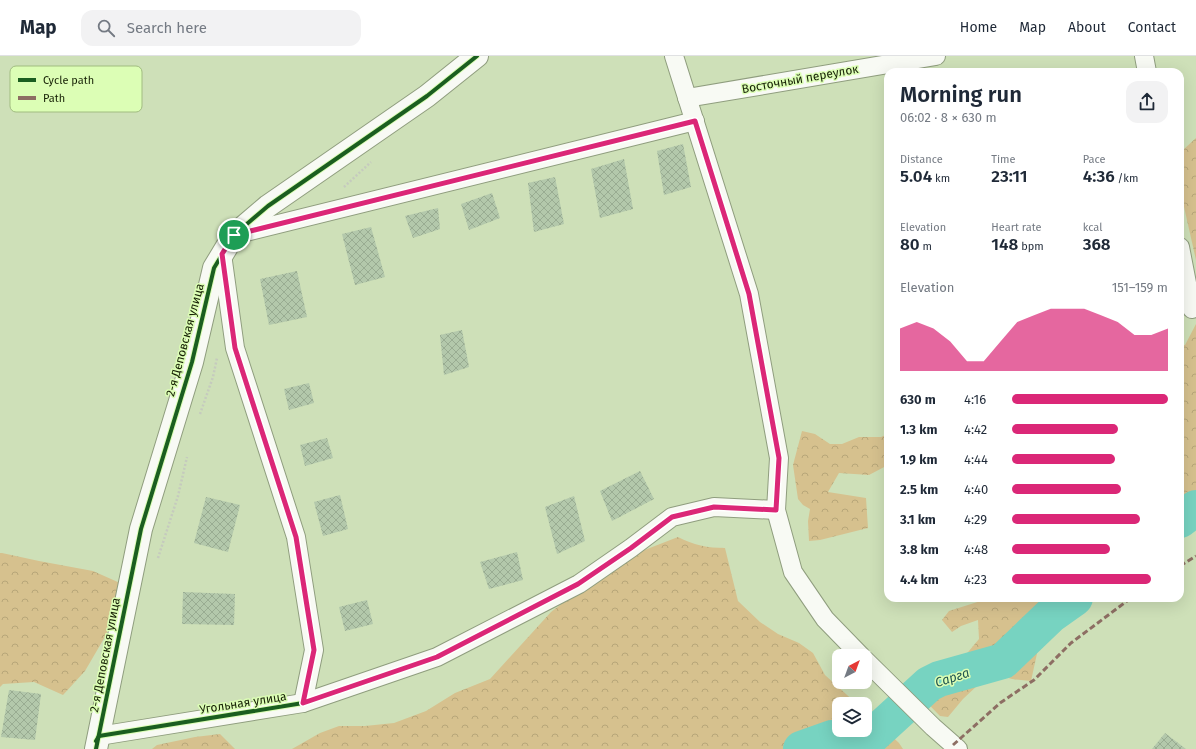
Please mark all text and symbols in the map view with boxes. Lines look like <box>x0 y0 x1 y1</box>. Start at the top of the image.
search box <box>81 10 361 46</box>
text: Map <box>20 16 57 39</box>
icon: search <box>95 17 117 39</box>
text: Search here <box>127 19 207 37</box>
text: Home <box>960 19 997 36</box>
text: Map <box>1019 19 1046 36</box>
text: About <box>1068 19 1106 36</box>
text: Contact <box>1128 19 1176 36</box>
street label: Восточный переулок <box>741 62 860 96</box>
legend <box>10 66 142 112</box>
text: Cycle path <box>43 74 94 87</box>
text: Morning run <box>900 81 1022 108</box>
button: share <box>1126 81 1168 123</box>
text: Path <box>43 92 65 105</box>
text: 06:02 · 8 × 630 m <box>900 110 997 125</box>
text: Distance <box>900 153 943 166</box>
text: Time <box>991 153 1016 166</box>
text: Pace <box>1083 153 1105 166</box>
text: 5.04 <box>900 166 932 187</box>
text: 23:11 <box>991 166 1027 187</box>
text: 4:36 <box>1083 166 1115 187</box>
text: km <box>932 172 950 185</box>
text: /km <box>1115 172 1138 185</box>
pin <box>217 218 251 252</box>
text: Elevation <box>900 221 946 234</box>
text: Heart rate <box>991 221 1041 234</box>
text: kcal <box>1083 221 1102 234</box>
icon: arrive <box>223 224 245 246</box>
text: 80 <box>900 234 920 255</box>
text: 148 <box>991 234 1018 255</box>
text: 368 <box>1083 234 1111 255</box>
text: m <box>920 240 932 253</box>
text: bpm <box>1018 240 1044 253</box>
text: Elevation <box>900 280 954 295</box>
text: 151–159 m <box>1112 280 1168 295</box>
street label: 2-я Деповская улица <box>163 282 207 398</box>
text: 630 m <box>900 392 936 407</box>
text: 4:16 <box>964 392 986 407</box>
text: 1.3 km <box>900 422 937 437</box>
text: 4:42 <box>964 422 987 437</box>
text: 1.9 km <box>900 452 937 467</box>
text: 4:44 <box>964 452 988 467</box>
text: 2.5 km <box>900 482 938 497</box>
text: 4:40 <box>964 482 988 497</box>
text: 3.1 km <box>900 512 936 527</box>
text: 4:29 <box>964 512 987 527</box>
text: 3.8 km <box>900 542 939 557</box>
text: 4:48 <box>964 542 988 557</box>
text: 4.4 km <box>900 572 939 587</box>
text: 4:23 <box>964 572 987 587</box>
street label: 2-я Деповская улица <box>87 596 123 714</box>
north arrow <box>832 649 872 689</box>
map controls <box>832 649 872 737</box>
water label: Сарга <box>933 665 971 690</box>
street label: Угольная улица <box>199 689 287 717</box>
button: layers <box>832 697 872 737</box>

